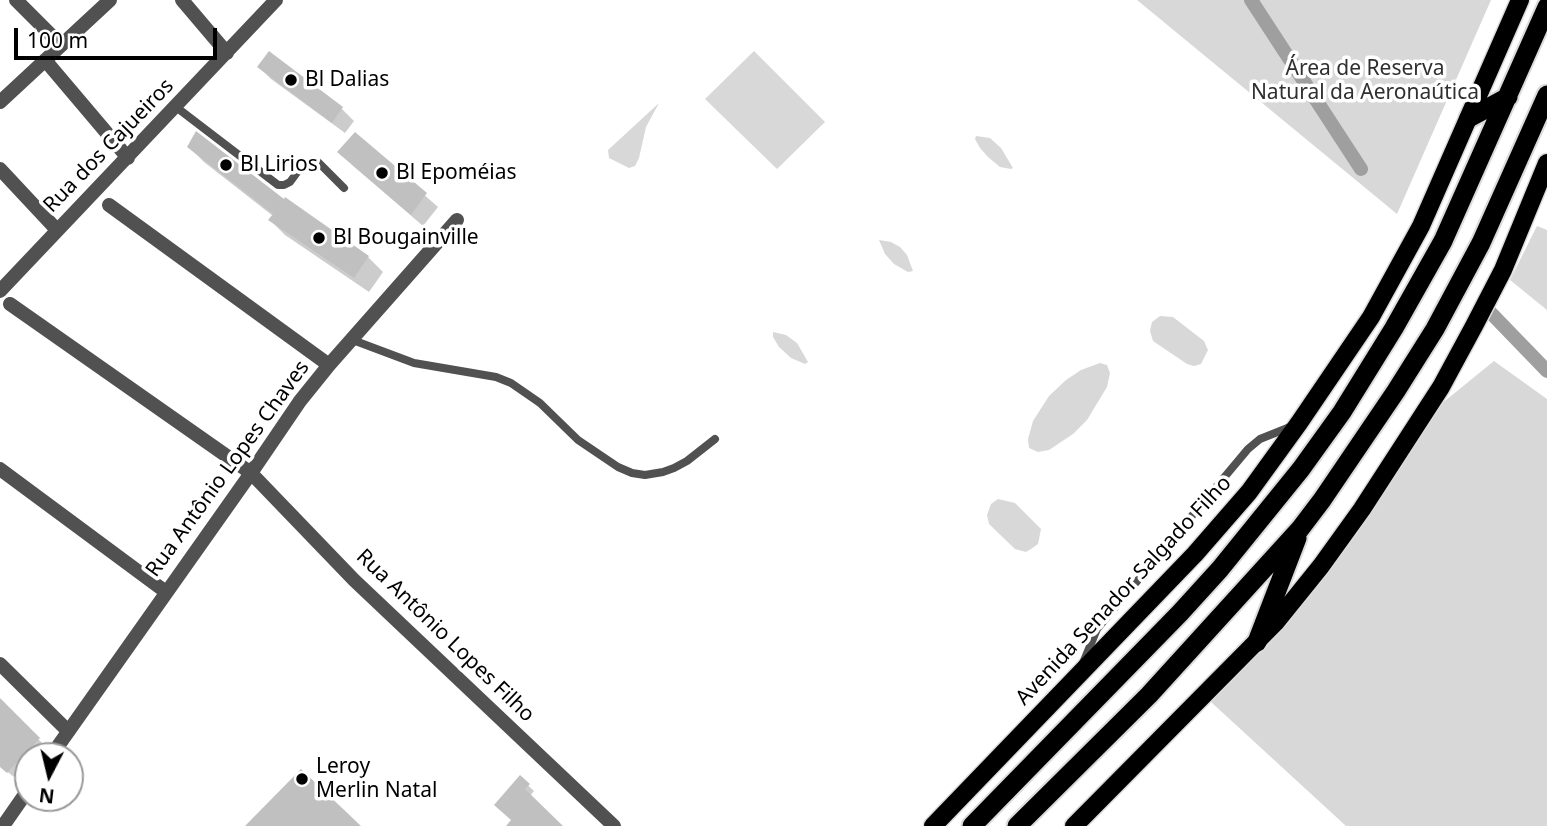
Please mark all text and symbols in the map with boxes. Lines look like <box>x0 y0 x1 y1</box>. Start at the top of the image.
scale bar <box>18 14 220 58</box>
text: 100 m <box>27 26 88 54</box>
park label: Área de Reserva Natural da Aeronaútica <box>1251 56 1479 106</box>
place label: Bl Dalias <box>305 67 389 93</box>
marker: Bl Dalias <box>283 72 299 88</box>
street label: Rua dos Cajueiros <box>39 74 179 218</box>
place label: Bl Lirios <box>240 152 318 178</box>
marker: Bl Lirios <box>218 157 234 173</box>
place label: Bl Epoméias <box>396 160 517 186</box>
marker: Bl Epoméias <box>374 165 390 181</box>
place label: Bl Bougainville <box>333 225 479 251</box>
marker: Bl Bougainville <box>311 230 327 246</box>
street label: Rua Antônio Lopes Chaves <box>141 356 315 582</box>
street label: Avenida Senador Salgado Filho <box>1011 471 1237 711</box>
street label: Rua Antônio Lopes Filho <box>351 544 539 728</box>
north arrow <box>14 742 84 812</box>
place label: Leroy Merlin Natal <box>316 754 437 804</box>
marker: Leroy Merlin Natal <box>294 771 310 787</box>
text: N <box>37 782 56 810</box>

